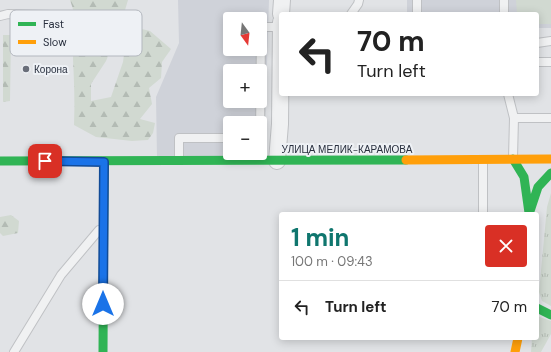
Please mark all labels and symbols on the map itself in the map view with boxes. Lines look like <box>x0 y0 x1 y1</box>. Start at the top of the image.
legend <box>10 10 142 56</box>
north arrow <box>223 12 267 56</box>
text: Fast <box>43 17 64 31</box>
text: Slow <box>43 35 67 49</box>
place label: Корона <box>34 63 68 76</box>
marker: Корона <box>21 64 31 74</box>
street label: УЛИЦА МЕЛИК-КАРАМОВА <box>282 143 413 156</box>
pin <box>28 144 62 178</box>
position arrow <box>82 283 124 325</box>

